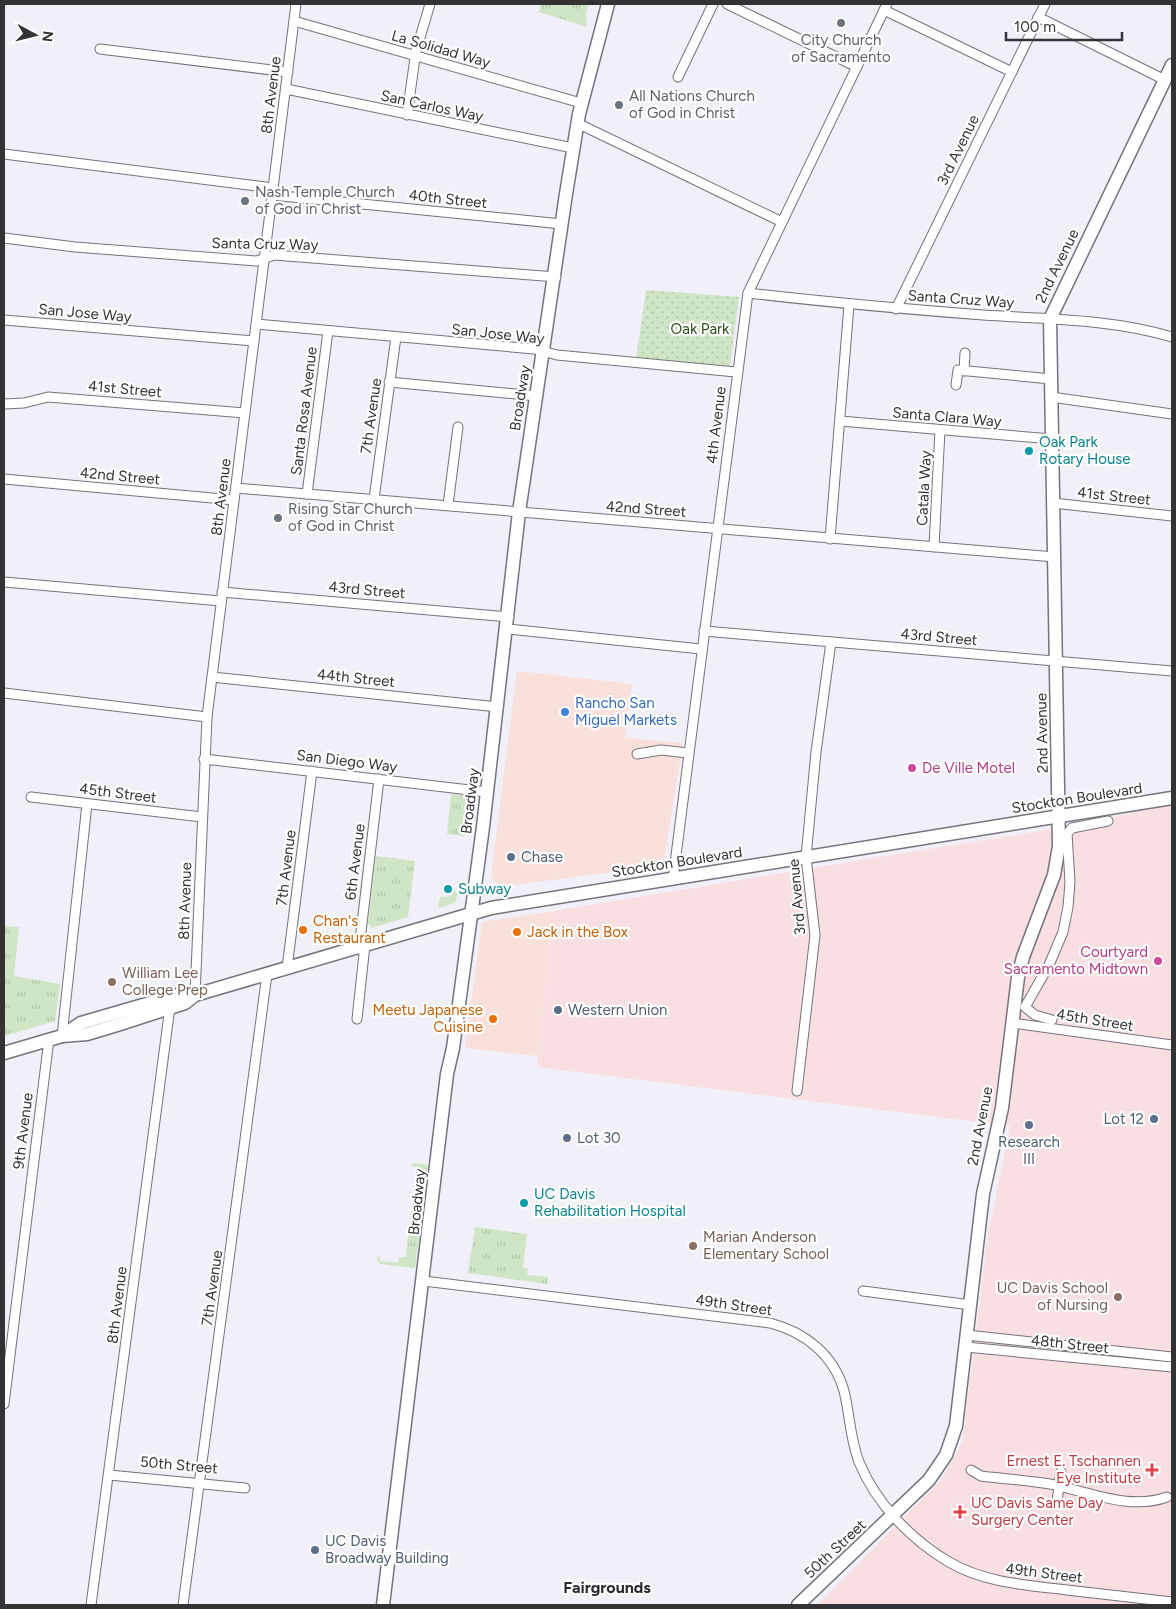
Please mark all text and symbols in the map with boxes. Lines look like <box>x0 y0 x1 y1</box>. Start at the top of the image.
north arrow <box>10 10 60 60</box>
scale bar <box>1006 10 1122 42</box>
marker: City Church of Sacramento <box>835 17 847 29</box>
text: 100 m <box>1014 18 1056 36</box>
street label: La Solidad Way <box>389 26 493 72</box>
text: N <box>38 30 57 43</box>
place label: City Church of Sacramento <box>791 31 891 66</box>
street label: 8th Avenue <box>257 55 285 135</box>
street label: San Carlos Way <box>379 86 485 126</box>
place label: All Nations Church of God in Christ <box>629 87 755 122</box>
marker: All Nations Church of God in Christ <box>613 99 625 111</box>
street label: 3rd Avenue <box>933 112 983 188</box>
place label: Nash Temple Church of God in Christ <box>255 183 395 218</box>
street label: 40th Street <box>408 186 488 212</box>
marker: Nash Temple Church of God in Christ <box>239 195 251 207</box>
street label: 2nd Avenue <box>1031 226 1083 306</box>
street label: Santa Cruz Way <box>211 234 319 254</box>
street label: Santa Cruz Way <box>907 286 1015 312</box>
street label: San Jose Way <box>38 300 132 326</box>
street label: San Jose Way <box>451 320 546 348</box>
park label: Oak Park <box>671 320 730 338</box>
street label: Santa Rosa Avenue <box>287 346 321 476</box>
street label: Broadway <box>506 364 534 432</box>
street label: 41st Street <box>87 377 163 401</box>
street label: 7th Avenue <box>357 377 385 455</box>
street label: 4th Avenue <box>702 385 730 465</box>
street label: Santa Clara Way <box>892 403 1002 431</box>
place label: Oak Park Rotary House <box>1039 433 1131 468</box>
marker: Oak Park Rotary House <box>1023 445 1035 457</box>
street label: Catala Way <box>913 450 935 526</box>
street label: 8th Avenue <box>207 457 235 537</box>
street label: 42nd Street <box>79 464 161 489</box>
street label: 41st Street <box>1076 483 1152 509</box>
street label: 42nd Street <box>605 497 687 521</box>
place label: Rising Star Church of God in Christ <box>288 500 413 535</box>
marker: Rising Star Church of God in Christ <box>272 512 284 524</box>
street label: 43rd Street <box>328 578 406 602</box>
street label: 43rd Street <box>900 625 978 649</box>
street label: 44th Street <box>316 665 396 691</box>
street label: 2nd Avenue <box>1032 693 1052 773</box>
place label: Rancho San Miguel Markets <box>575 694 677 729</box>
marker: Rancho San Miguel Markets <box>559 706 571 718</box>
street label: San Diego Way <box>296 746 399 776</box>
place label: De Ville Motel <box>922 759 1015 777</box>
marker: De Ville Motel <box>906 762 918 774</box>
street label: Broadway <box>457 767 483 835</box>
street label: 45th Street <box>78 779 158 807</box>
street label: Stockton Boulevard <box>1010 779 1144 817</box>
street label: 6th Avenue <box>341 823 369 901</box>
street label: 7th Avenue <box>272 829 300 907</box>
street label: Stockton Boulevard <box>610 843 744 881</box>
place label: Chase <box>521 848 563 866</box>
marker: Chase <box>505 851 517 863</box>
street label: 3rd Avenue <box>785 858 809 936</box>
street label: 8th Avenue <box>175 862 195 940</box>
place label: Subway <box>458 880 511 898</box>
marker: Subway <box>442 883 454 895</box>
place label: Chan's Restaurant <box>313 912 386 947</box>
place label: Jack in the Box <box>527 923 628 941</box>
marker: Chan's Restaurant <box>297 924 309 936</box>
marker: Jack in the Box <box>511 926 523 938</box>
place label: Courtyard Sacramento Midtown <box>1004 943 1148 978</box>
marker: Courtyard Sacramento Midtown <box>1152 955 1164 967</box>
place label: William Lee College Prep <box>122 964 208 999</box>
marker: William Lee College Prep <box>106 976 118 988</box>
place label: Meetu Japanese Cuisine <box>373 1001 483 1036</box>
place label: Western Union <box>568 1001 667 1019</box>
marker: Western Union <box>552 1004 564 1016</box>
street label: 45th Street <box>1055 1005 1135 1035</box>
marker: Meetu Japanese Cuisine <box>487 1013 499 1025</box>
street label: 2nd Avenue <box>964 1085 996 1167</box>
street label: 9th Avenue <box>9 1092 37 1170</box>
place label: Lot 12 <box>1104 1110 1144 1128</box>
marker: Lot 12 <box>1148 1113 1160 1125</box>
marker: Research III <box>1023 1119 1035 1131</box>
place label: Lot 30 <box>577 1129 621 1147</box>
marker: Lot 30 <box>561 1132 573 1144</box>
place label: Research III <box>998 1133 1060 1168</box>
street label: Broadway <box>405 1168 429 1236</box>
place label: UC Davis Rehabilitation Hospital <box>534 1185 686 1220</box>
marker: UC Davis Rehabilitation Hospital <box>518 1197 530 1209</box>
place label: Marian Anderson Elementary School <box>703 1228 829 1263</box>
marker: Marian Anderson Elementary School <box>687 1240 699 1252</box>
street label: 7th Avenue <box>198 1249 226 1327</box>
street label: 8th Avenue <box>103 1265 131 1345</box>
place label: UC Davis School of Nursing <box>997 1279 1108 1314</box>
street label: 49th Street <box>694 1291 774 1319</box>
marker: UC Davis School of Nursing <box>1112 1291 1124 1303</box>
street label: 48th Street <box>1030 1331 1110 1357</box>
place label: Ernest E. Tschannen Eye Institute <box>1006 1452 1141 1487</box>
street label: 50th Street <box>139 1453 219 1477</box>
marker: Ernest E. Tschannen Eye Institute <box>1145 1463 1159 1477</box>
place label: UC Davis Same Day Surgery Center <box>971 1494 1103 1529</box>
marker: UC Davis Same Day Surgery Center <box>953 1505 967 1519</box>
street label: 50th Street <box>800 1516 870 1582</box>
place label: UC Davis Broadway Building <box>325 1532 449 1567</box>
marker: UC Davis Broadway Building <box>309 1544 321 1556</box>
street label: 49th Street <box>1004 1559 1084 1587</box>
district label: Fairgrounds <box>563 1578 651 1597</box>

